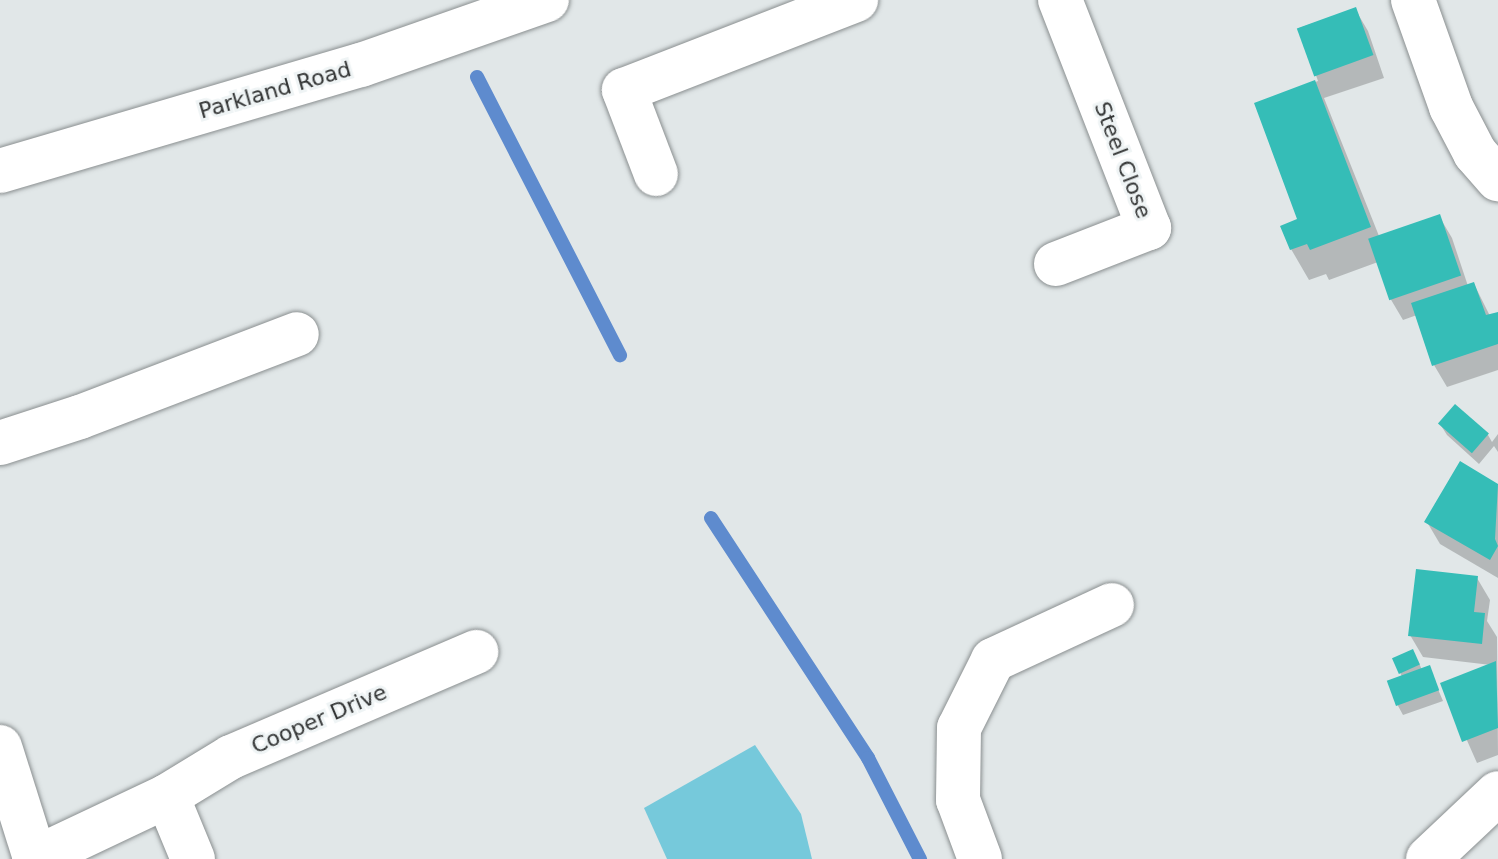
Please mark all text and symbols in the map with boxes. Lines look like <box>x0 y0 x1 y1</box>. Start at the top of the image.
street label: Parkland Road <box>196 56 354 124</box>
street label: Steel Close <box>1089 98 1157 222</box>
street label: Cooper Drive <box>247 679 391 759</box>

